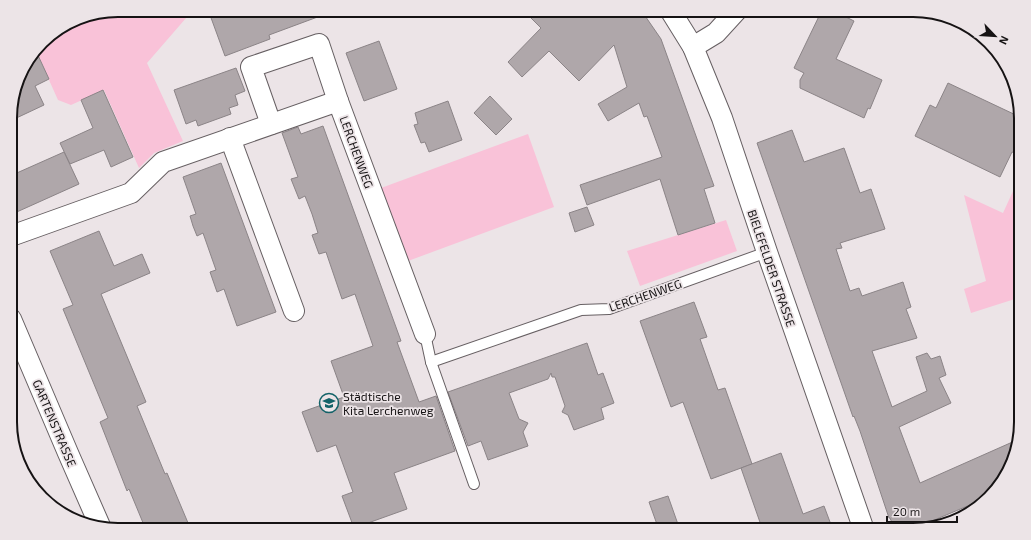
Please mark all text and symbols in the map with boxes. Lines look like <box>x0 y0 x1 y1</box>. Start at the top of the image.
north arrow <box>975 16 1015 56</box>
text: N <box>997 34 1012 47</box>
street label: LERCHENWEG <box>337 114 377 190</box>
street label: BIELEFELDER STRASSE <box>745 208 799 329</box>
street label: LERCHENWEG <box>607 276 683 314</box>
street label: GARTENSTRASSE <box>30 377 80 469</box>
place label: Städtische Kita Lerchenweg <box>343 389 434 417</box>
school or university icon: Städtische Kita Lerchenweg <box>318 392 340 414</box>
scale bar <box>887 498 957 524</box>
text: 20 m <box>893 504 920 518</box>

